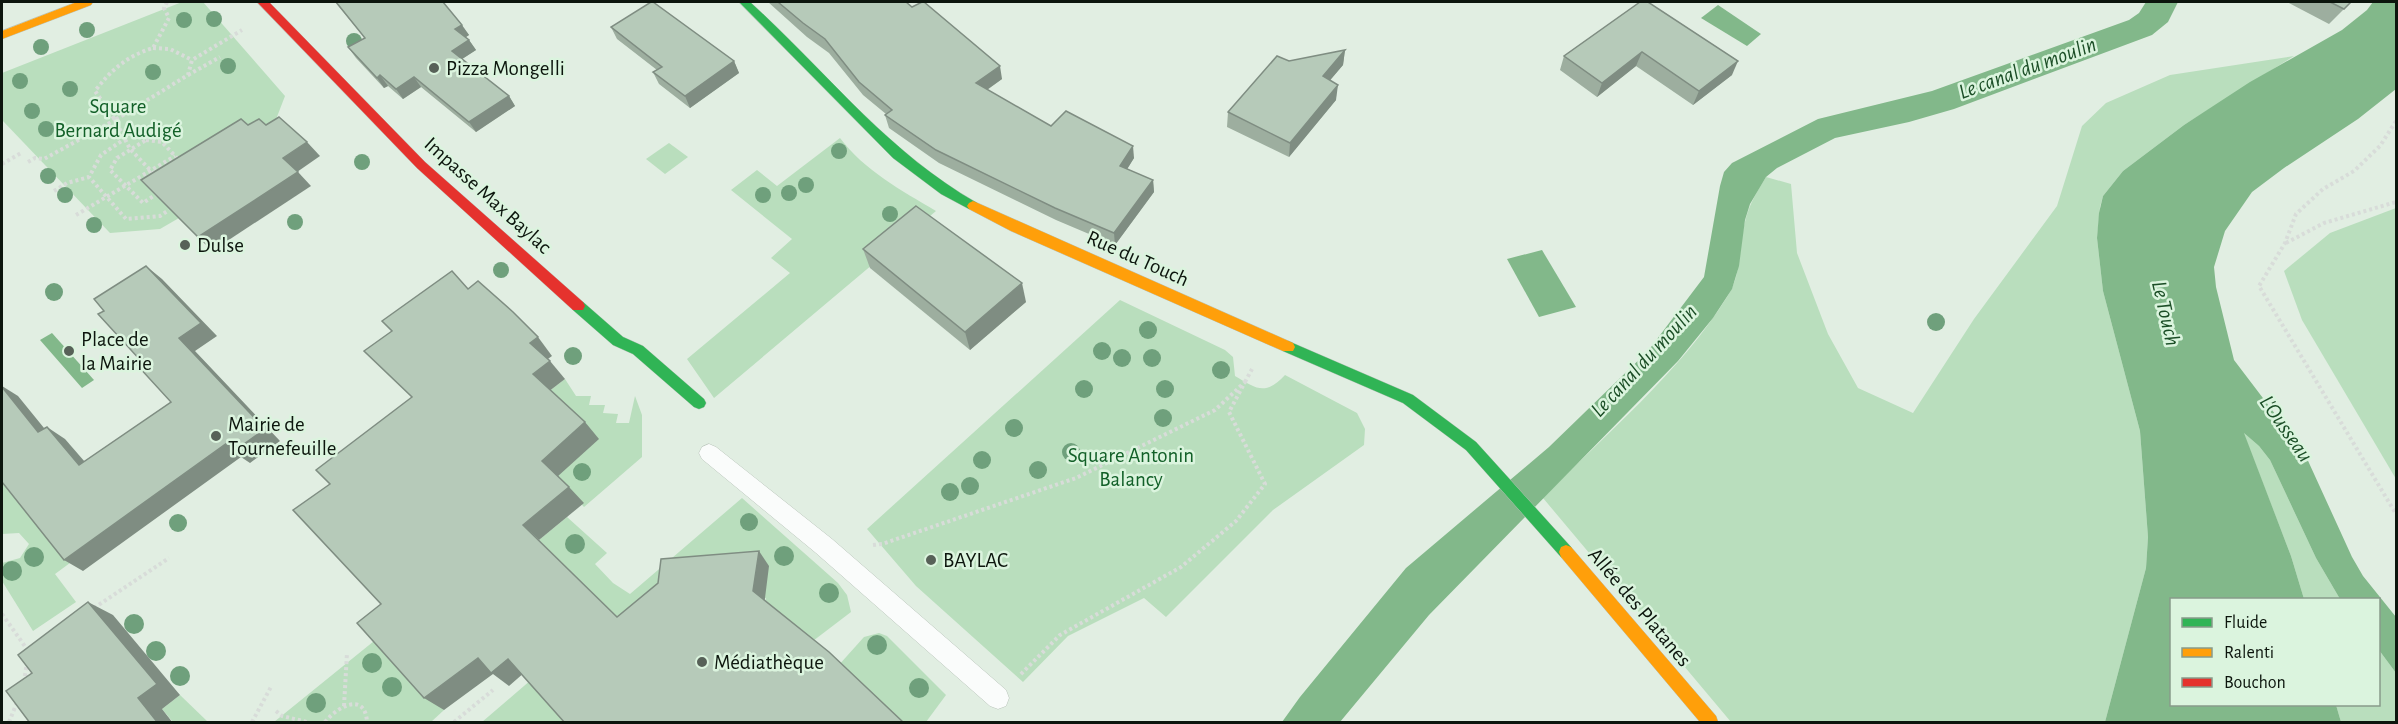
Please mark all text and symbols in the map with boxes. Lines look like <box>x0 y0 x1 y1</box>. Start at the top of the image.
water label: Le canal du moulin <box>1956 33 2099 103</box>
place label: Pizza Mongelli <box>446 58 565 79</box>
marker: Pizza Mongelli <box>427 61 441 75</box>
park label: Square Bernard Audigé <box>54 96 182 141</box>
street label: Impasse Max Baylac <box>420 133 555 258</box>
street label: Rue du Touch <box>1084 227 1192 290</box>
place label: Dulse <box>197 235 244 256</box>
marker: Dulse <box>178 238 192 252</box>
water label: Le Touch <box>2148 279 2184 348</box>
water label: Le canal du moulin <box>1586 300 1701 421</box>
place label: Place de la Mairie <box>81 329 152 374</box>
marker: Place de la Mairie <box>62 344 76 358</box>
water label: L'Ousseau <box>2255 391 2317 466</box>
place label: Mairie de Tournefeuille <box>228 414 337 459</box>
marker: Mairie de Tournefeuille <box>209 429 223 443</box>
park label: Square Antonin Balancy <box>1068 445 1194 490</box>
street label: Allée des Platanes <box>1584 544 1695 671</box>
place label: BAYLAC <box>943 550 1008 571</box>
marker: BAYLAC <box>924 553 938 567</box>
legend <box>2170 598 2380 706</box>
text: Fluide <box>2224 614 2267 632</box>
text: Ralenti <box>2224 644 2274 662</box>
place label: Médiathèque <box>714 652 824 673</box>
marker: Médiathèque <box>695 655 709 669</box>
text: Bouchon <box>2224 674 2286 692</box>

